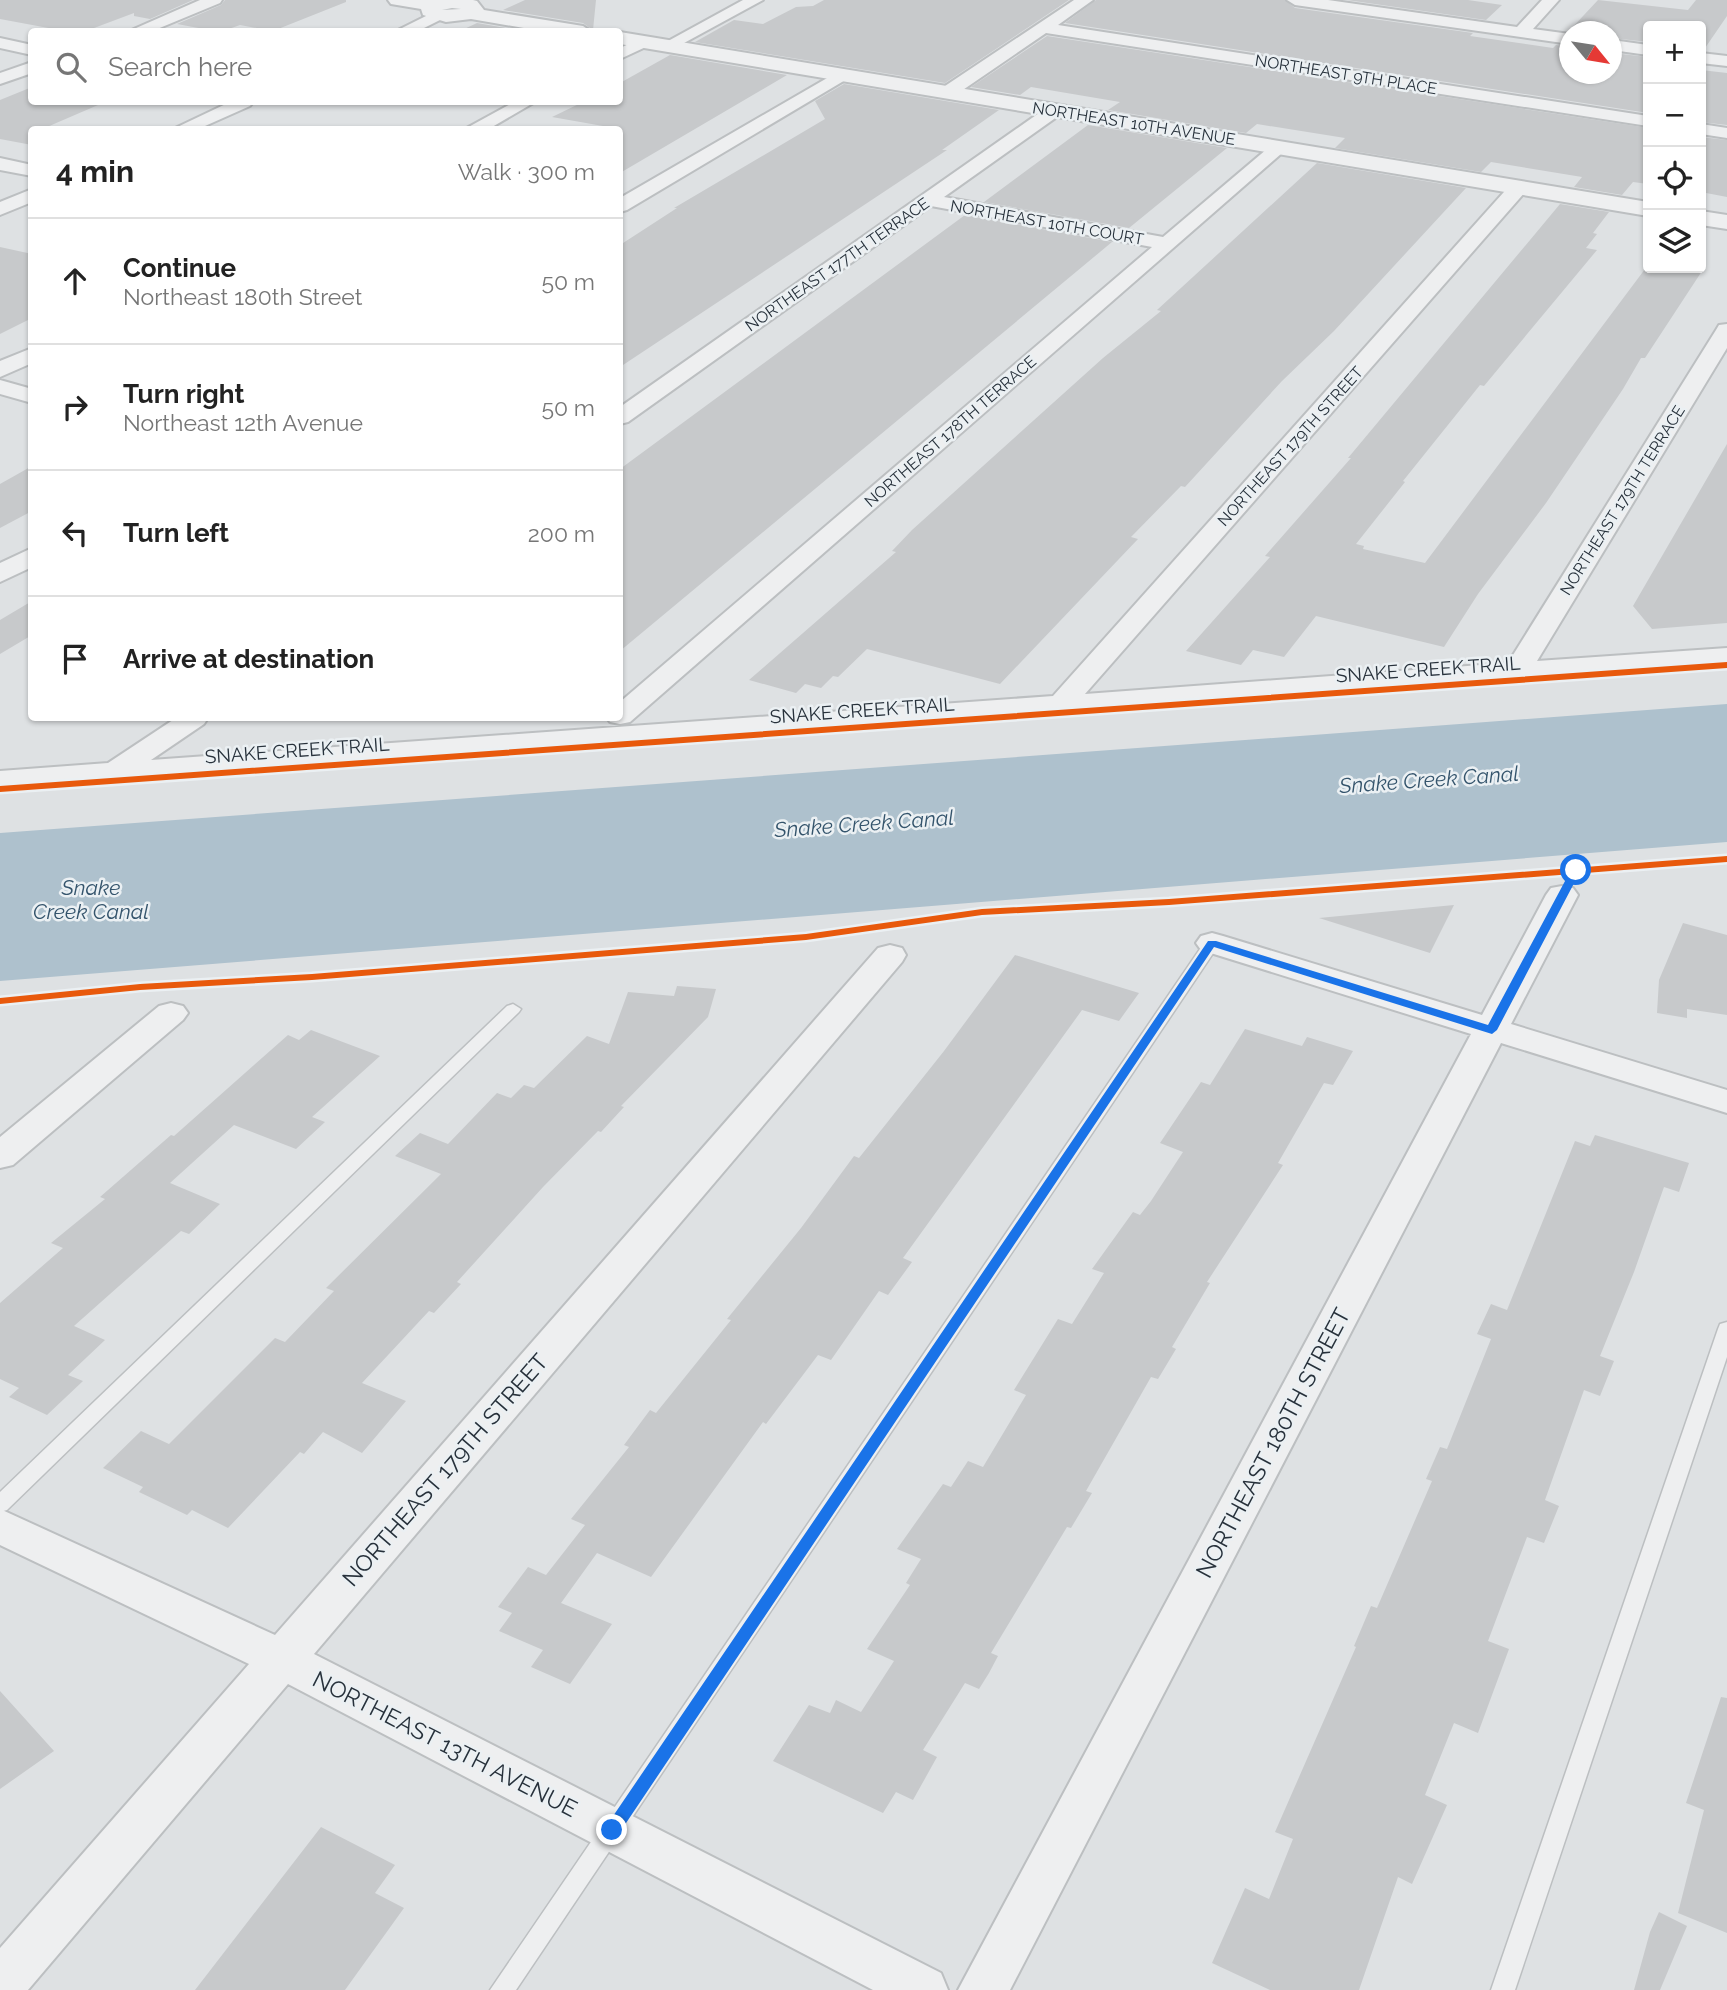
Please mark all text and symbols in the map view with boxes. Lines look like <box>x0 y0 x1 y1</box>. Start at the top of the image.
north arrow <box>1559 21 1622 84</box>
map controls <box>1643 21 1706 273</box>
button: + <box>1643 21 1706 84</box>
search box <box>28 28 623 105</box>
icon: search <box>52 48 90 86</box>
street label: NORTHEAST 9TH PLACE <box>1254 51 1439 98</box>
text: Search here <box>108 52 252 82</box>
button: − <box>1643 84 1706 147</box>
street label: NORTHEAST 10TH AVENUE <box>1031 98 1237 149</box>
button: locate <box>1643 147 1706 210</box>
text: 4 min <box>56 154 134 189</box>
text: Walk · 300 m <box>458 158 595 185</box>
street label: NORTHEAST 177TH TERRACE <box>742 193 933 335</box>
street label: NORTHEAST 10TH COURT <box>949 196 1145 249</box>
button: layers <box>1643 210 1706 273</box>
text: Continue <box>123 253 236 283</box>
icon: ahead <box>56 262 94 300</box>
text: 50 m <box>541 268 595 295</box>
text: Northeast 180th Street <box>123 283 362 310</box>
street label: NORTHEAST 178TH TERRACE <box>861 352 1040 511</box>
street label: NORTHEAST 179TH STREET <box>1214 363 1367 530</box>
text: Turn right <box>123 379 244 409</box>
icon: right <box>56 388 94 426</box>
text: 50 m <box>541 394 595 421</box>
street label: NORTHEAST 179TH TERRACE <box>1556 402 1689 599</box>
text: Northeast 12th Avenue <box>123 409 363 436</box>
icon: left <box>56 514 94 552</box>
text: Turn left <box>123 518 229 548</box>
text: 200 m <box>528 520 595 547</box>
icon: arrive <box>56 640 94 678</box>
text: Arrive at destination <box>123 644 374 674</box>
street label: SNAKE CREEK TRAIL <box>1335 652 1521 686</box>
street label: SNAKE CREEK TRAIL <box>769 693 955 727</box>
street label: SNAKE CREEK TRAIL <box>204 733 390 767</box>
water label: Snake Creek Canal <box>1337 761 1520 798</box>
water label: Snake Creek Canal <box>772 805 955 842</box>
route start <box>1560 854 1591 885</box>
water label: Snake Creek Canal <box>33 875 149 924</box>
street label: NORTHEAST 180TH STREET <box>1190 1303 1355 1582</box>
street label: NORTHEAST 179TH STREET <box>336 1348 553 1591</box>
street label: NORTHEAST 13TH AVENUE <box>309 1665 582 1822</box>
route end <box>596 1814 627 1845</box>

